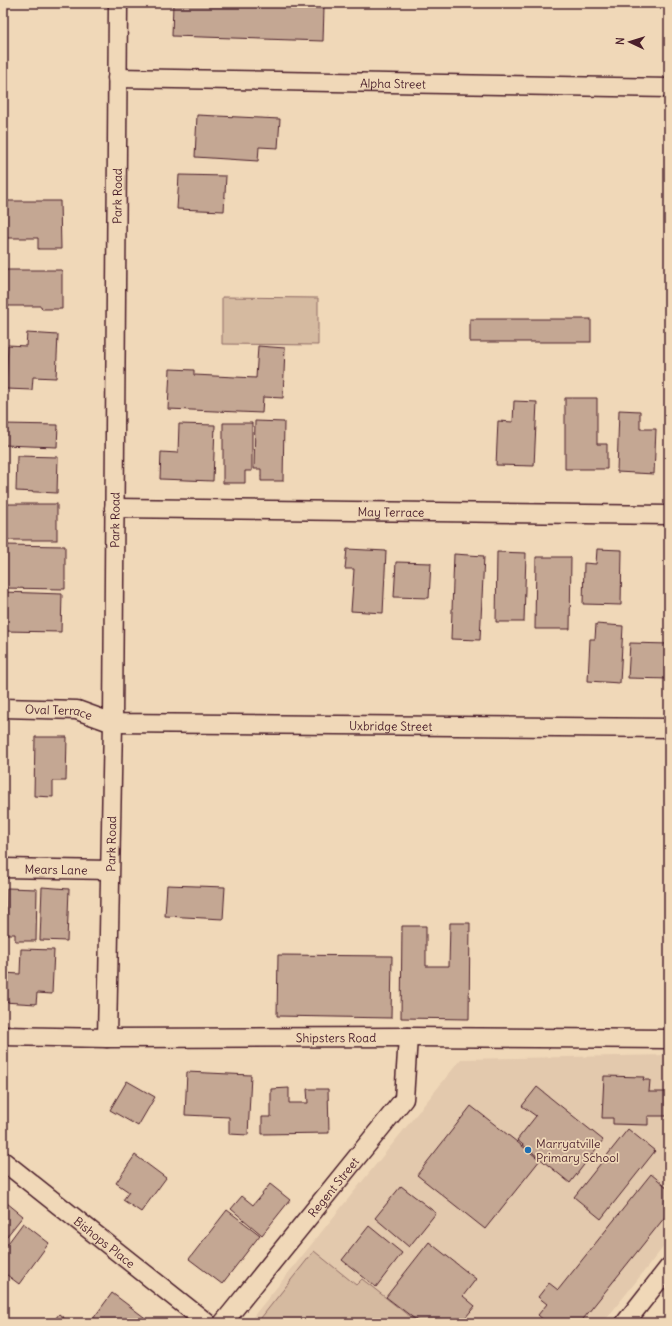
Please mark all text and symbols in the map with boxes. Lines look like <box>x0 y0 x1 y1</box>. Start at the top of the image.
north arrow <box>610 22 650 62</box>
text: N <box>613 37 627 46</box>
street label: Alpha Street <box>360 75 426 91</box>
street label: Park Road <box>109 168 124 224</box>
street label: Park Road <box>107 492 122 548</box>
street label: May Terrace <box>357 504 425 519</box>
street label: Oval Terrace <box>25 701 95 723</box>
street label: Uxbridge Street <box>349 718 432 733</box>
street label: Park Road <box>103 816 119 872</box>
street label: Mears Lane <box>24 861 88 877</box>
street label: Shipsters Road <box>296 1030 376 1045</box>
place label: Marryatville Primary School <box>536 1136 619 1165</box>
marker: Marryatville Primary School <box>523 1145 533 1155</box>
street label: Regent Street <box>304 1154 362 1220</box>
street label: Bishops Place <box>71 1213 138 1271</box>

